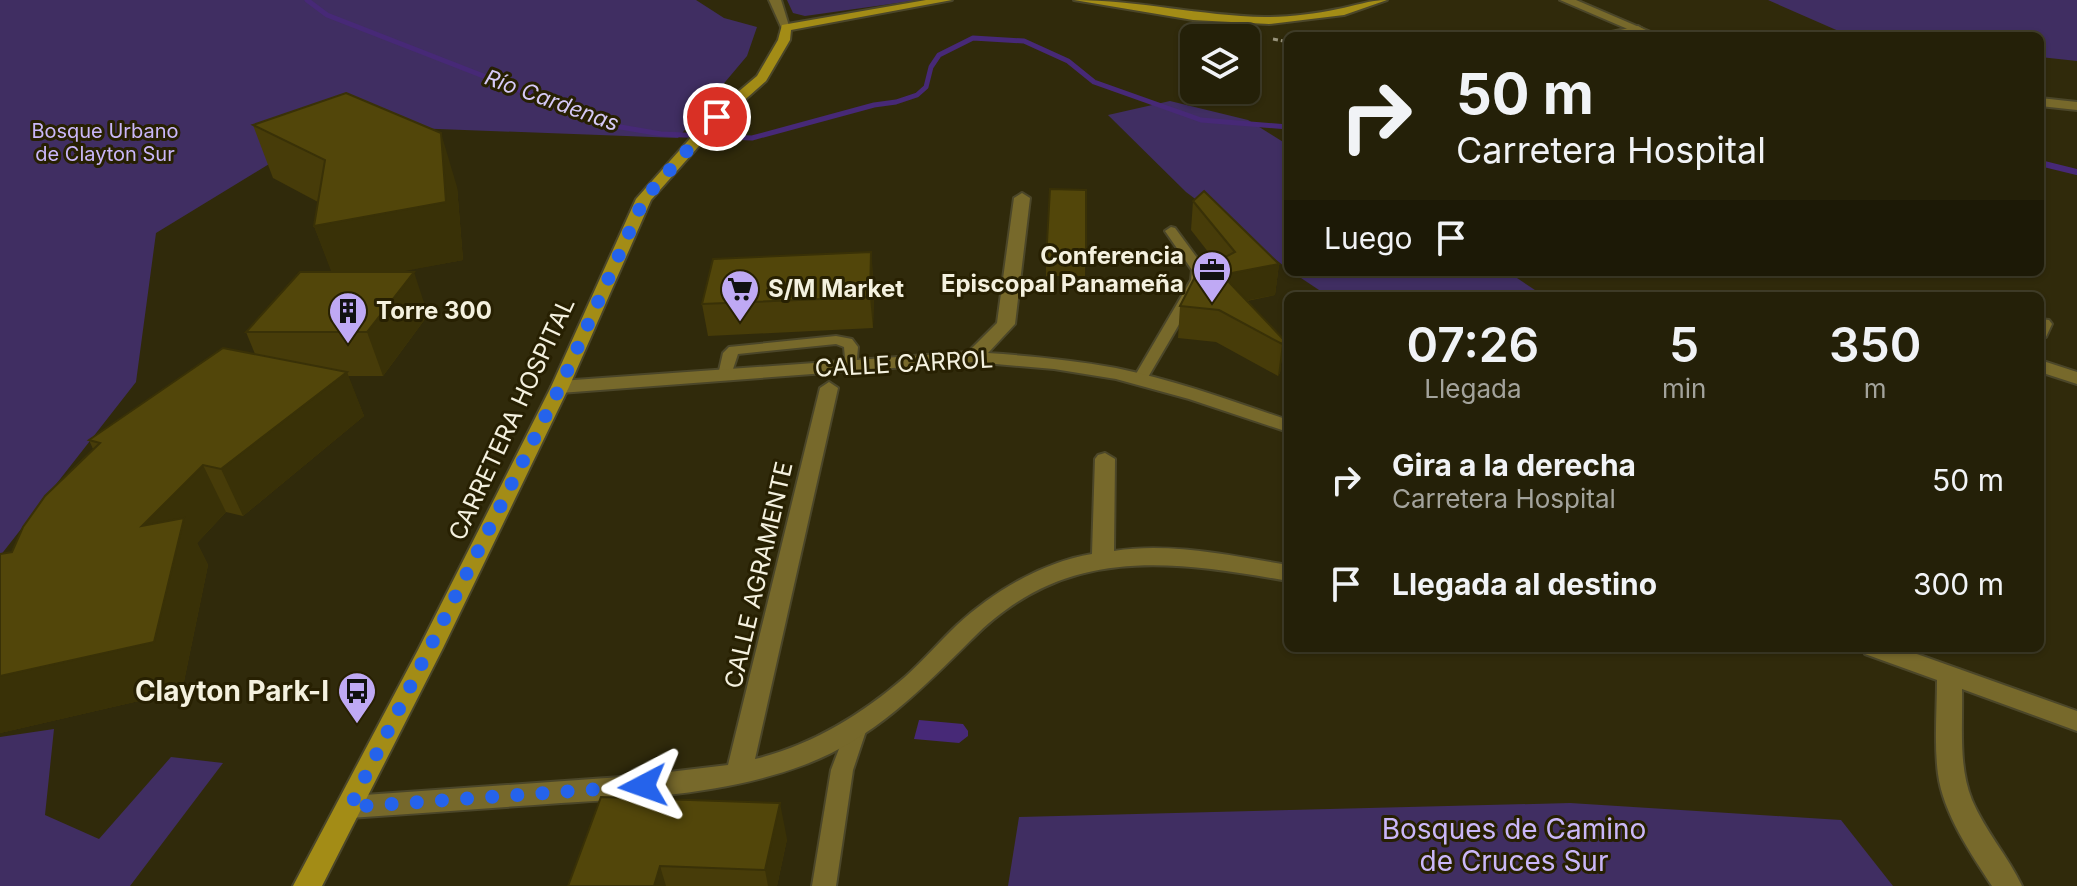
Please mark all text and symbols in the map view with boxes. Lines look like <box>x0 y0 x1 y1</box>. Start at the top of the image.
map controls <box>1180 24 1260 104</box>
button: layers <box>1180 24 1260 104</box>
text: 50 m <box>1456 60 1594 128</box>
water label: Río Cardenas <box>481 64 623 136</box>
icon: right <box>1324 64 1428 168</box>
pin <box>683 83 751 151</box>
icon: arrive <box>695 95 739 139</box>
park label: Bosque Urbano de Clayton Sur <box>31 119 179 166</box>
text: Carretera Hospital <box>1456 128 1766 172</box>
icon: arrive <box>1429 216 1473 260</box>
text: Luego <box>1324 220 1413 256</box>
place label: Conferencia Episcopal Panameña <box>941 241 1184 298</box>
office icon: Conferencia Episcopal Panameña <box>1191 249 1233 304</box>
supermarket icon: S/M Market <box>719 268 761 323</box>
place label: S/M Market <box>768 274 904 303</box>
building icon: Torre 300 <box>327 290 369 345</box>
street label: CARRETERA HOSPITAL <box>443 293 581 545</box>
place label: Torre 300 <box>376 296 492 325</box>
text: 07:26 <box>1407 315 1539 374</box>
text: 5 <box>1669 315 1699 374</box>
text: 350 <box>1829 315 1921 374</box>
street label: CALLE CARROL <box>814 344 994 383</box>
text: Llegada <box>1424 373 1522 404</box>
text: min <box>1662 373 1706 404</box>
text: m <box>1864 373 1887 404</box>
text: Gira a la derecha <box>1392 447 1636 483</box>
icon: right <box>1324 458 1368 502</box>
street label: CALLE AGRAMENTE <box>718 459 799 691</box>
text: 50 m <box>1932 462 2004 498</box>
text: Carretera Hospital <box>1392 483 1616 514</box>
icon: arrive <box>1324 562 1368 606</box>
text: Llegada al destino <box>1392 566 1657 602</box>
text: 300 m <box>1913 566 2004 602</box>
bus stop icon: Clayton Park-I <box>336 670 378 725</box>
place label: Clayton Park-I <box>135 674 329 708</box>
position arrow <box>601 744 685 828</box>
park label: Bosques de Camino de Cruces Sur <box>1382 812 1646 878</box>

